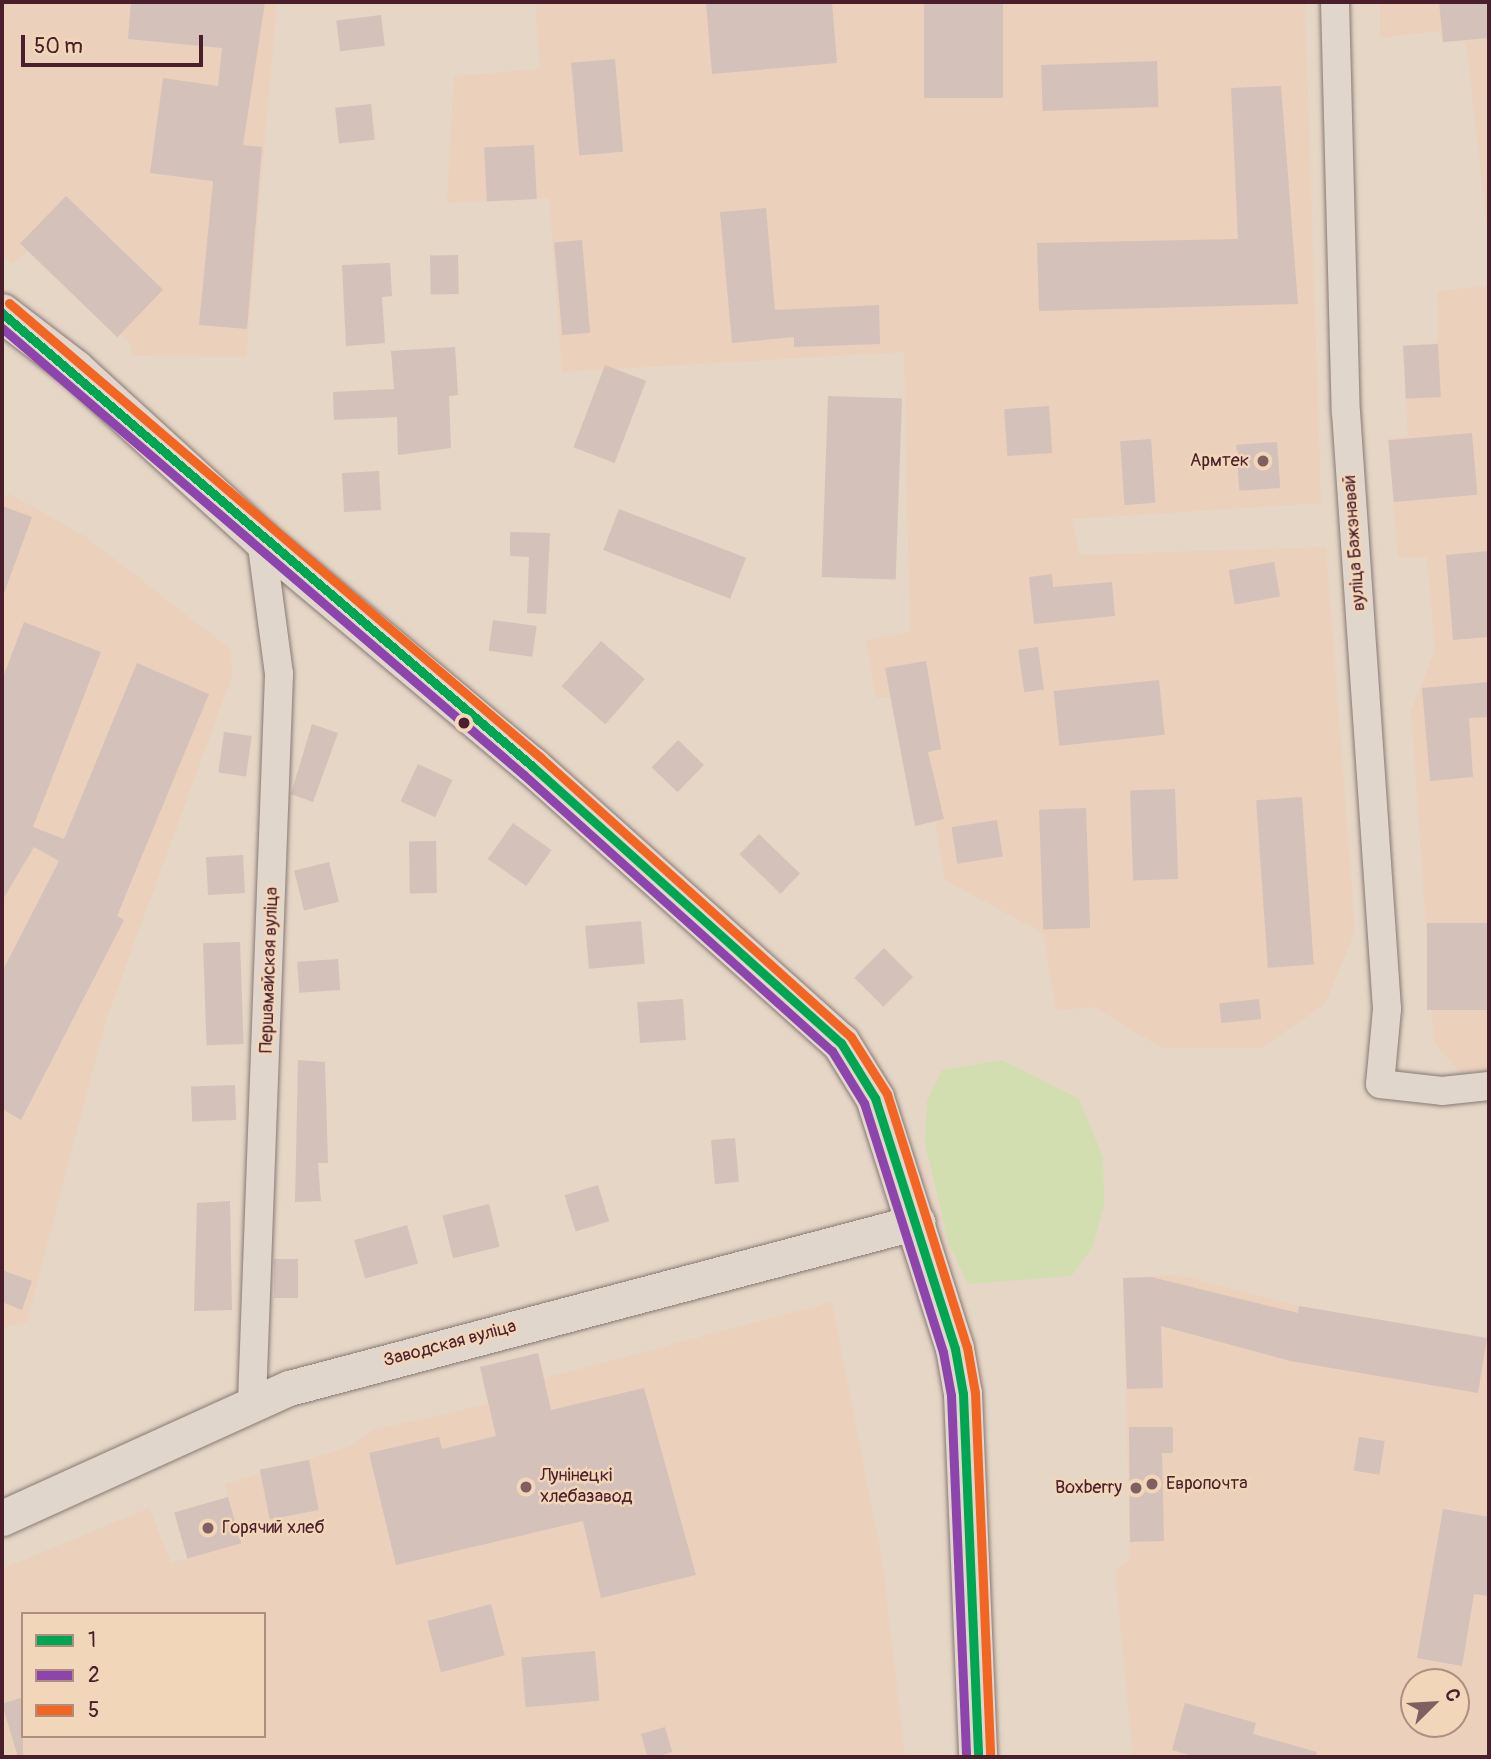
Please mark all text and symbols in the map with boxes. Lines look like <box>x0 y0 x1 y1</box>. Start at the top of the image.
scale bar <box>24 21 206 65</box>
text: 50 m <box>34 33 83 60</box>
place label: Армтек <box>1190 450 1249 472</box>
marker: Армтек <box>1255 453 1271 469</box>
street label: вуліца Бажэнавай <box>1339 474 1371 612</box>
unlabelled marker <box>457 716 471 730</box>
street label: Першамайская вуліца <box>256 887 284 1053</box>
street label: Заводская вуліца <box>381 1316 519 1372</box>
place label: Лунінецкі хлебазавод <box>540 1466 632 1508</box>
place label: Европочта <box>1166 1473 1248 1495</box>
marker: Европочта <box>1144 1476 1160 1492</box>
place label: Boxberry <box>1055 1477 1122 1499</box>
marker: Лунінецкі хлебазавод <box>518 1479 534 1495</box>
marker: Boxberry <box>1128 1480 1144 1496</box>
place label: Горячий хлеб <box>222 1517 325 1539</box>
marker: Горячий хлеб <box>200 1520 216 1536</box>
legend <box>21 1612 266 1738</box>
text: 1 <box>88 1627 96 1654</box>
text: 2 <box>88 1662 100 1689</box>
north arrow <box>1400 1668 1470 1738</box>
text: С <box>1439 1685 1466 1706</box>
text: 5 <box>88 1697 99 1724</box>

